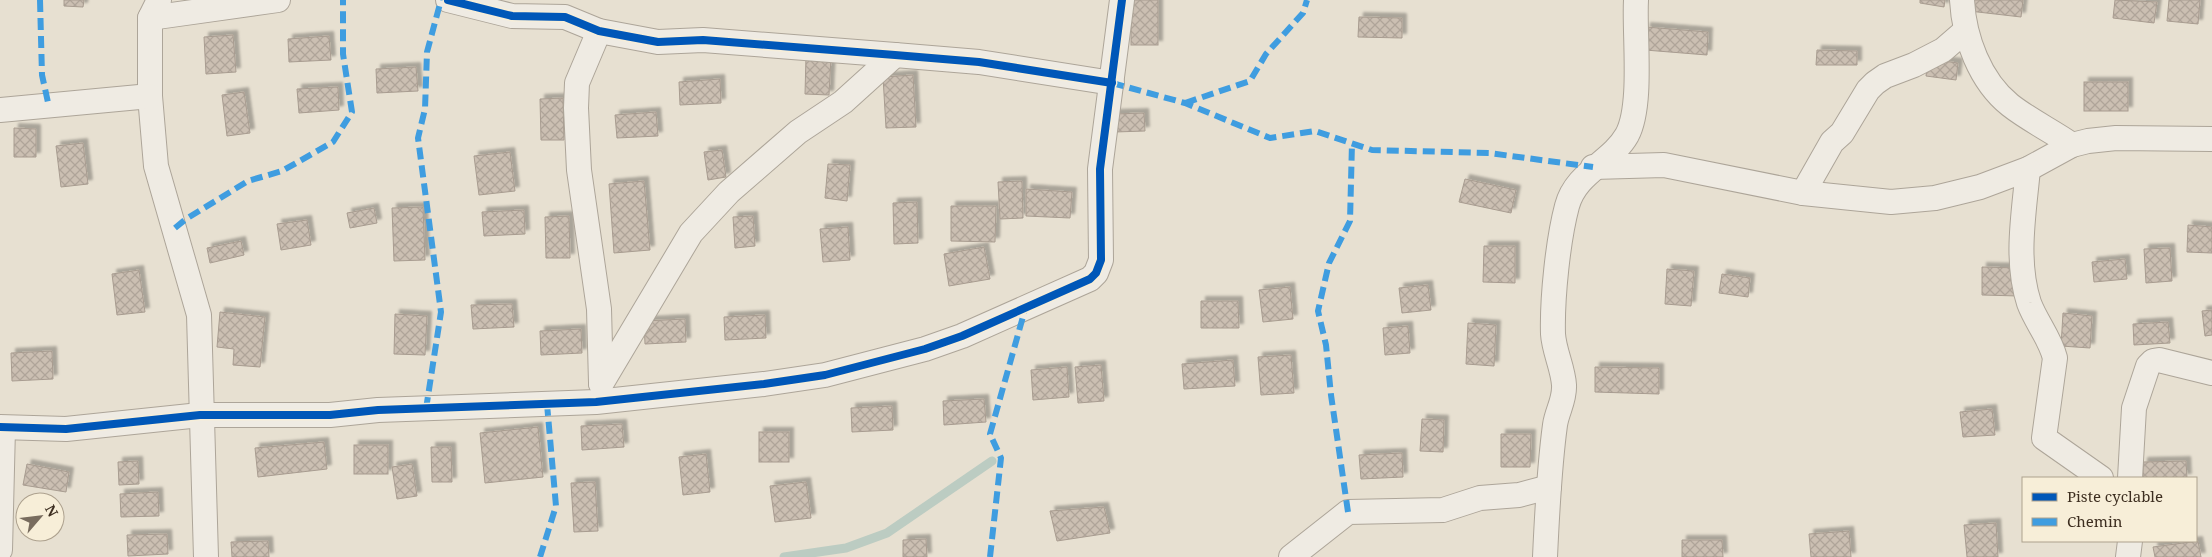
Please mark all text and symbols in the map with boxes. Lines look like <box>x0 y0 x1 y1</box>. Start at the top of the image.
legend <box>2022 477 2197 542</box>
text: Piste cyclable <box>2067 486 2163 506</box>
north arrow <box>15 492 65 542</box>
text: N <box>41 501 63 520</box>
text: Chemin <box>2067 511 2123 531</box>

